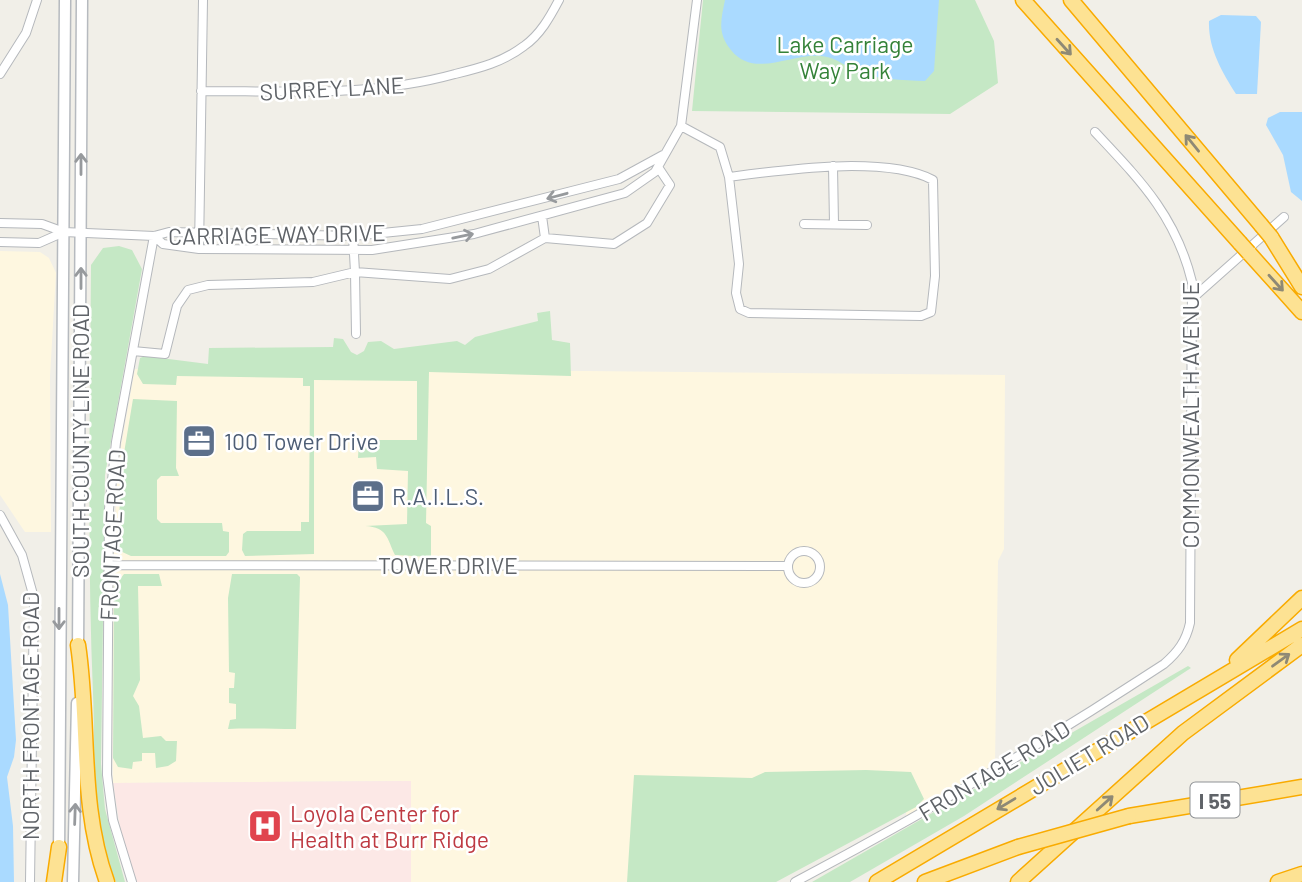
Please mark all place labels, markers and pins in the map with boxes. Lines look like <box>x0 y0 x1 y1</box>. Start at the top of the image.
office icon: 100 Tower Drive <box>180 422 218 460</box>
place label: 100 Tower Drive <box>224 427 379 455</box>
office icon: R.A.I.L.S. <box>349 477 387 515</box>
place label: R.A.I.L.S. <box>392 482 484 510</box>
place label: Loyola Center for Health at Burr Ridge <box>290 799 489 853</box>
hospital icon: Loyola Center for Health at Burr Ridge <box>246 807 284 845</box>

